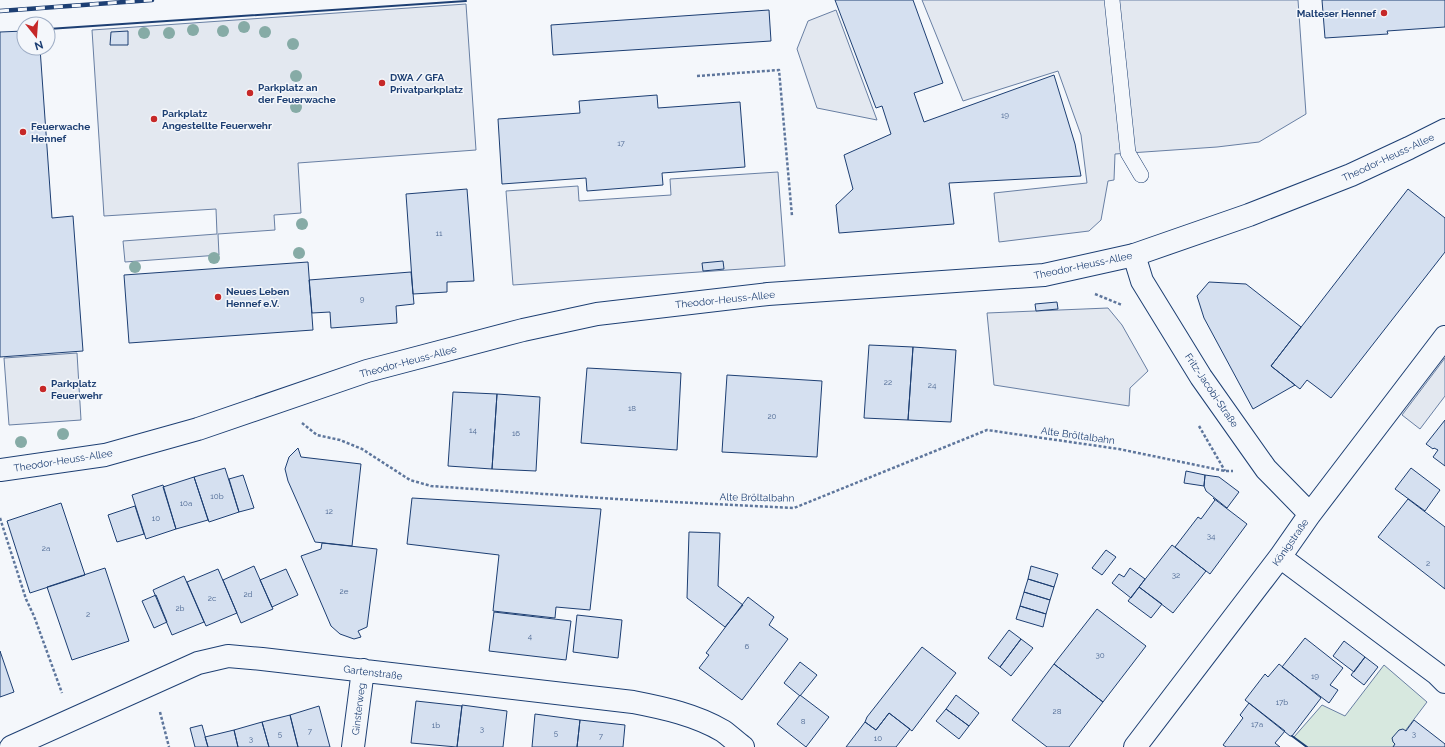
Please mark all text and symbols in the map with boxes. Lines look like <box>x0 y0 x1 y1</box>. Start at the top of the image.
place label: Malteser Hennef <box>1297 8 1376 19</box>
marker: Malteser Hennef <box>1379 8 1389 18</box>
north arrow <box>16 16 56 56</box>
text: N <box>33 38 45 53</box>
place label: DWA / GFA Privatparkplatz <box>390 72 463 95</box>
marker: DWA / GFA Privatparkplatz <box>377 78 387 88</box>
place label: Parkplatz an der Feuerwache <box>258 82 336 105</box>
marker: Parkplatz an der Feuerwache <box>245 88 255 98</box>
place label: Parkplatz Angestellte Feuerwehr <box>162 108 272 131</box>
house number: 19 <box>1001 110 1009 120</box>
marker: Parkplatz Angestellte Feuerwehr <box>149 114 159 124</box>
place label: Feuerwache Hennef <box>31 121 90 144</box>
marker: Feuerwache Hennef <box>18 127 28 137</box>
street label: Theodor-Heuss-Allee <box>1340 131 1436 184</box>
house number: 17 <box>617 138 626 148</box>
house number: 11 <box>436 228 443 238</box>
street label: Theodor-Heuss-Allee <box>1033 250 1133 281</box>
place label: Neues Leben Hennef e.V. <box>226 286 289 309</box>
street label: Theodor-Heuss-Allee <box>675 289 776 310</box>
marker: Neues Leben Hennef e.V. <box>213 292 223 302</box>
house number: 9 <box>360 294 365 304</box>
street label: Theodor-Heuss-Allee <box>358 343 458 380</box>
street label: Fritz-Jacobi-Straße <box>1183 351 1240 429</box>
house number: 22 <box>884 377 892 387</box>
place label: Parkplatz Feuerwehr <box>51 378 103 401</box>
house number: 24 <box>928 380 937 390</box>
marker: Parkplatz Feuerwehr <box>38 384 48 394</box>
house number: 18 <box>628 403 636 413</box>
house number: 20 <box>767 411 777 421</box>
house number: 14 <box>469 425 478 435</box>
street label: Alte Bröltalbahn <box>1040 425 1116 446</box>
house number: 16 <box>512 428 520 438</box>
street label: Theodor-Heuss-Allee <box>13 447 114 474</box>
house number: 10b <box>210 491 224 501</box>
street label: Alte Bröltalbahn <box>720 491 795 504</box>
house number: 10a <box>180 498 192 508</box>
house number: 12 <box>325 506 333 516</box>
house number: 10 <box>152 513 160 523</box>
street label: Königstraße <box>1270 517 1311 568</box>
house number: 34 <box>1207 531 1216 541</box>
house number: 2a <box>42 543 50 553</box>
house number: 2 <box>1426 558 1430 568</box>
house number: 32 <box>1172 570 1180 580</box>
house number: 2e <box>340 586 349 596</box>
house number: 2d <box>243 589 253 599</box>
house number: 2c <box>208 593 217 603</box>
house number: 2b <box>175 603 185 613</box>
house number: 2 <box>86 609 90 619</box>
house number: 4 <box>528 631 533 641</box>
house number: 6 <box>745 641 750 651</box>
house number: 30 <box>1095 650 1105 660</box>
street label: Gartenstraße <box>343 663 403 682</box>
house number: 19 <box>1311 671 1319 681</box>
street label: Ginsterweg <box>350 682 367 736</box>
house number: 17b <box>1276 697 1288 707</box>
house number: 28 <box>1053 706 1062 716</box>
house number: 8 <box>801 716 806 726</box>
house number: 17a <box>1251 719 1263 729</box>
house number: 1b <box>432 720 440 730</box>
house number: 3 <box>480 724 484 734</box>
house number: 7 <box>308 726 313 736</box>
house number: 5 <box>554 728 559 738</box>
house number: 5 <box>278 729 283 739</box>
house number: 3 <box>1412 729 1416 739</box>
house number: 7 <box>599 731 604 741</box>
house number: 10 <box>874 733 882 743</box>
house number: 3 <box>249 734 253 744</box>

